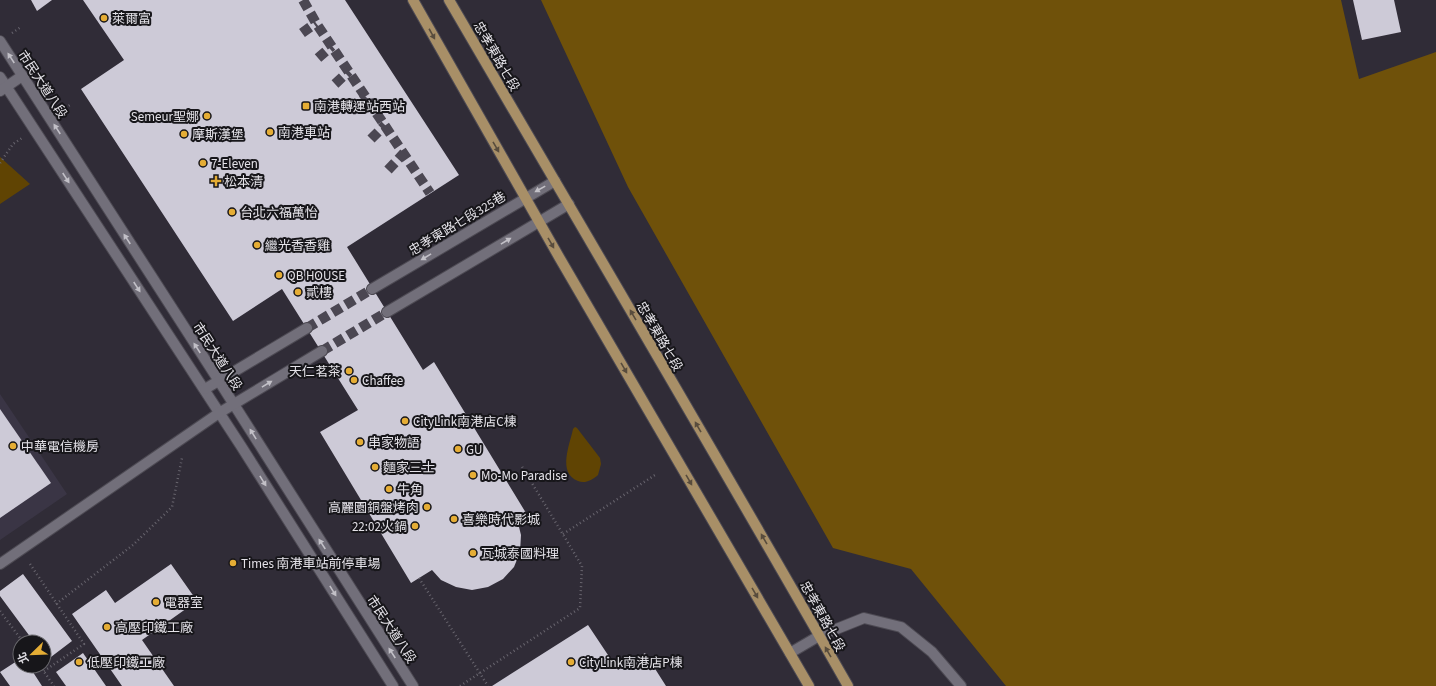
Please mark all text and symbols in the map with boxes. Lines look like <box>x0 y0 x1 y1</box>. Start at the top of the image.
place label: 萊爾富 <box>112 10 151 28</box>
marker: 萊爾富 <box>99 13 109 23</box>
street label: 忠孝東路七段 <box>469 18 523 95</box>
one-way arrow <box>429 28 436 40</box>
street label: 市民大道八段 <box>13 47 71 122</box>
one-way arrow <box>7 53 15 63</box>
place label: 南港轉運站西站 <box>314 98 405 116</box>
marker: 南港轉運站西站 <box>301 101 311 111</box>
place label: Semeur聖娜 <box>131 108 199 126</box>
marker: Semeur聖娜 <box>202 111 212 121</box>
one-way arrow <box>53 123 60 135</box>
place label: 南港車站 <box>278 124 330 142</box>
place label: 摩斯漢堡 <box>192 126 244 144</box>
marker: 南港車站 <box>265 127 275 137</box>
marker: 摩斯漢堡 <box>179 129 189 139</box>
one-way arrow <box>493 141 499 153</box>
place label: 7-Eleven <box>211 155 258 173</box>
marker: 7-Eleven <box>198 158 208 168</box>
one-way arrow <box>62 173 70 183</box>
place label: 松本清 <box>224 173 263 191</box>
marker: 松本清 <box>211 176 221 186</box>
one-way arrow <box>534 186 546 192</box>
street label: 忠孝東路七段325巷 <box>406 188 509 260</box>
place label: 台北六福萬怡 <box>240 204 318 222</box>
marker: 台北六福萬怡 <box>227 207 237 217</box>
one-way arrow <box>123 234 131 244</box>
place label: 繼光香香雞 <box>265 237 330 255</box>
one-way arrow <box>501 237 511 245</box>
one-way arrow <box>548 238 555 249</box>
marker: 繼光香香雞 <box>252 240 262 250</box>
one-way arrow <box>420 253 432 260</box>
place label: QB HOUSE <box>287 267 345 285</box>
marker: QB HOUSE <box>274 270 284 280</box>
one-way arrow <box>133 281 141 292</box>
place label: 貳樓 <box>306 284 332 302</box>
marker: 貳樓 <box>293 287 303 297</box>
street label: 忠孝東路七段 <box>632 298 686 375</box>
one-way arrow <box>629 309 636 321</box>
street label: 市民大道八段 <box>188 319 246 394</box>
one-way arrow <box>194 342 201 354</box>
one-way arrow <box>620 362 627 374</box>
place label: 天仁茗茶 <box>289 363 341 381</box>
marker: 天仁茗茶 <box>344 366 354 376</box>
place label: Chaffee <box>362 372 403 390</box>
marker: Chaffee <box>349 375 359 385</box>
one-way arrow <box>261 381 273 388</box>
place label: CityLink南港店C棟 <box>413 413 517 431</box>
marker: CityLink南港店C棟 <box>400 416 410 426</box>
one-way arrow <box>695 421 702 433</box>
one-way arrow <box>249 428 256 440</box>
place label: 串家物語 <box>368 434 420 452</box>
marker: 串家物語 <box>355 437 365 447</box>
place label: 中華電信機房 <box>21 438 99 456</box>
marker: 中華電信機房 <box>8 441 18 451</box>
place label: GU <box>466 441 482 459</box>
marker: GU <box>453 444 463 454</box>
place label: 麵家三士 <box>383 459 435 477</box>
marker: 麵家三士 <box>370 462 380 472</box>
place label: Mo-Mo Paradise <box>481 467 567 485</box>
marker: Mo-Mo Paradise <box>468 470 478 480</box>
one-way arrow <box>686 474 693 486</box>
one-way arrow <box>260 475 267 487</box>
place label: 牛角 <box>397 481 423 499</box>
marker: 牛角 <box>384 484 394 494</box>
place label: 高麗園銅盤烤肉 <box>328 499 419 517</box>
marker: 高麗園銅盤烤肉 <box>422 502 432 512</box>
place label: 喜樂時代影城 <box>462 511 540 529</box>
marker: 喜樂時代影城 <box>449 514 459 524</box>
place label: 22:02火鍋 <box>352 518 407 536</box>
marker: 22:02火鍋 <box>410 521 420 531</box>
one-way arrow <box>760 534 768 544</box>
one-way arrow <box>319 538 326 549</box>
place label: 瓦城泰國料理 <box>481 545 559 563</box>
marker: 瓦城泰國料理 <box>468 548 478 558</box>
place label: Times 南港車站前停車場 <box>241 555 380 573</box>
marker: Times 南港車站前停車場 <box>228 558 238 568</box>
street label: 忠孝東路七段 <box>795 578 849 655</box>
one-way arrow <box>329 586 337 596</box>
one-way arrow <box>751 587 758 599</box>
street label: 市民大道八段 <box>362 592 420 667</box>
place label: 電器室 <box>164 594 203 612</box>
marker: 電器室 <box>151 597 161 607</box>
place label: 高壓印鐵工廠 <box>115 619 193 637</box>
marker: 高壓印鐵工廠 <box>102 622 112 632</box>
north arrow <box>12 634 52 674</box>
one-way arrow <box>825 646 832 658</box>
one-way arrow <box>389 647 396 659</box>
text: 北 <box>14 650 32 666</box>
place label: 低壓印鐵工廠 <box>87 654 165 672</box>
place label: CityLink南港店P棟 <box>579 654 683 672</box>
marker: 低壓印鐵工廠 <box>74 657 84 667</box>
marker: CityLink南港店P棟 <box>566 657 576 667</box>

